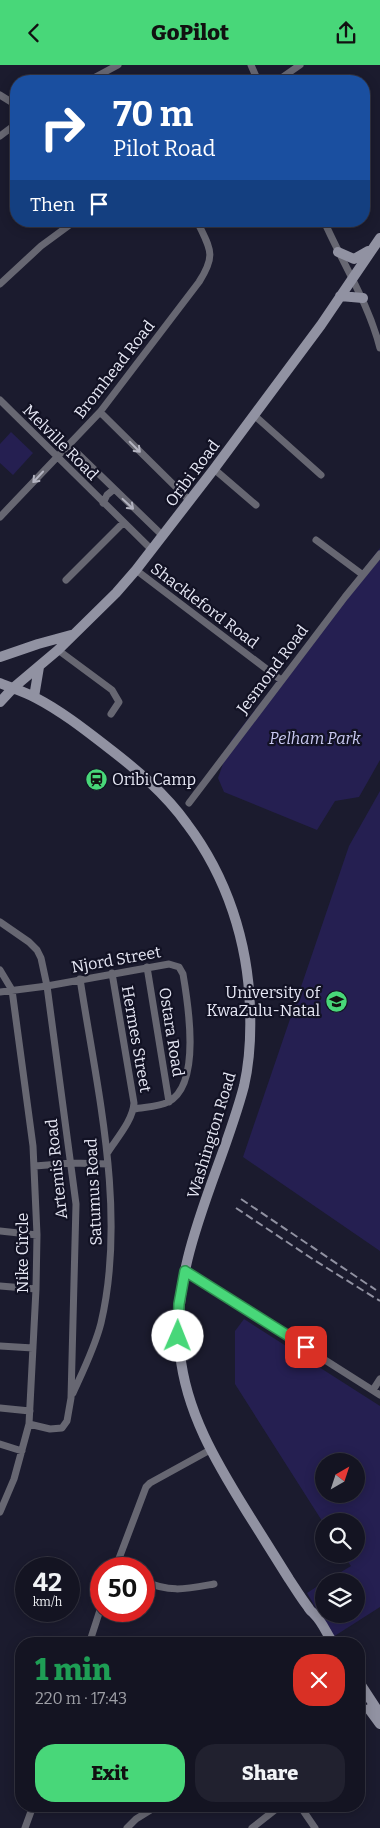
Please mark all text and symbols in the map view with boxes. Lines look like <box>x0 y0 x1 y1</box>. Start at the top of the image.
icon: back <box>20 19 48 47</box>
text: GoPilot <box>151 19 229 46</box>
icon: share <box>332 19 360 47</box>
text: 70 m <box>113 93 193 135</box>
icon: right <box>30 95 95 160</box>
text: Pilot Road <box>113 135 216 162</box>
icon: arrive <box>85 190 113 218</box>
text: Then <box>30 193 75 216</box>
street label: Bromhead Road <box>70 316 159 422</box>
street label: Melville Road <box>19 401 103 484</box>
street label: Oribi Road <box>161 436 224 510</box>
one-way arrow <box>128 440 140 452</box>
one-way arrow <box>32 471 44 484</box>
one-way arrow <box>122 498 135 510</box>
street label: Shackleford Road <box>147 559 263 652</box>
street label: Jesmond Road <box>232 621 312 718</box>
park label: Pelham Park <box>269 729 361 748</box>
station icon: Oribi Camp <box>84 767 108 791</box>
place label: Oribi Camp <box>112 770 196 789</box>
street label: Njord Street <box>70 942 162 977</box>
place label: University of KwaZulu-Natal <box>206 983 321 1020</box>
street label: Hermes Street <box>118 984 155 1094</box>
street label: Ostara Road <box>155 986 188 1079</box>
school or university icon: University of KwaZulu-Natal <box>324 989 348 1013</box>
street label: Washington Road <box>183 1069 240 1200</box>
street label: Artemis Road <box>42 1117 71 1220</box>
street label: Satumus Road <box>81 1137 106 1246</box>
street label: Nike Circle <box>13 1213 32 1293</box>
position arrow <box>151 1309 203 1361</box>
pin <box>285 1326 327 1368</box>
icon: arrive <box>292 1333 320 1361</box>
north arrow <box>315 1453 365 1503</box>
map controls <box>315 1453 365 1623</box>
button: search <box>315 1513 365 1563</box>
speed limit sign: 50 <box>90 1557 155 1622</box>
text: 42 <box>33 1568 62 1598</box>
button: layers <box>315 1573 365 1623</box>
text: km/h <box>33 1595 62 1609</box>
text: 1 min <box>35 1652 111 1688</box>
button: close <box>293 1654 345 1706</box>
text: 220 m · 17:43 <box>35 1689 127 1708</box>
button: Exit <box>35 1744 185 1802</box>
button: Share <box>195 1744 345 1802</box>

